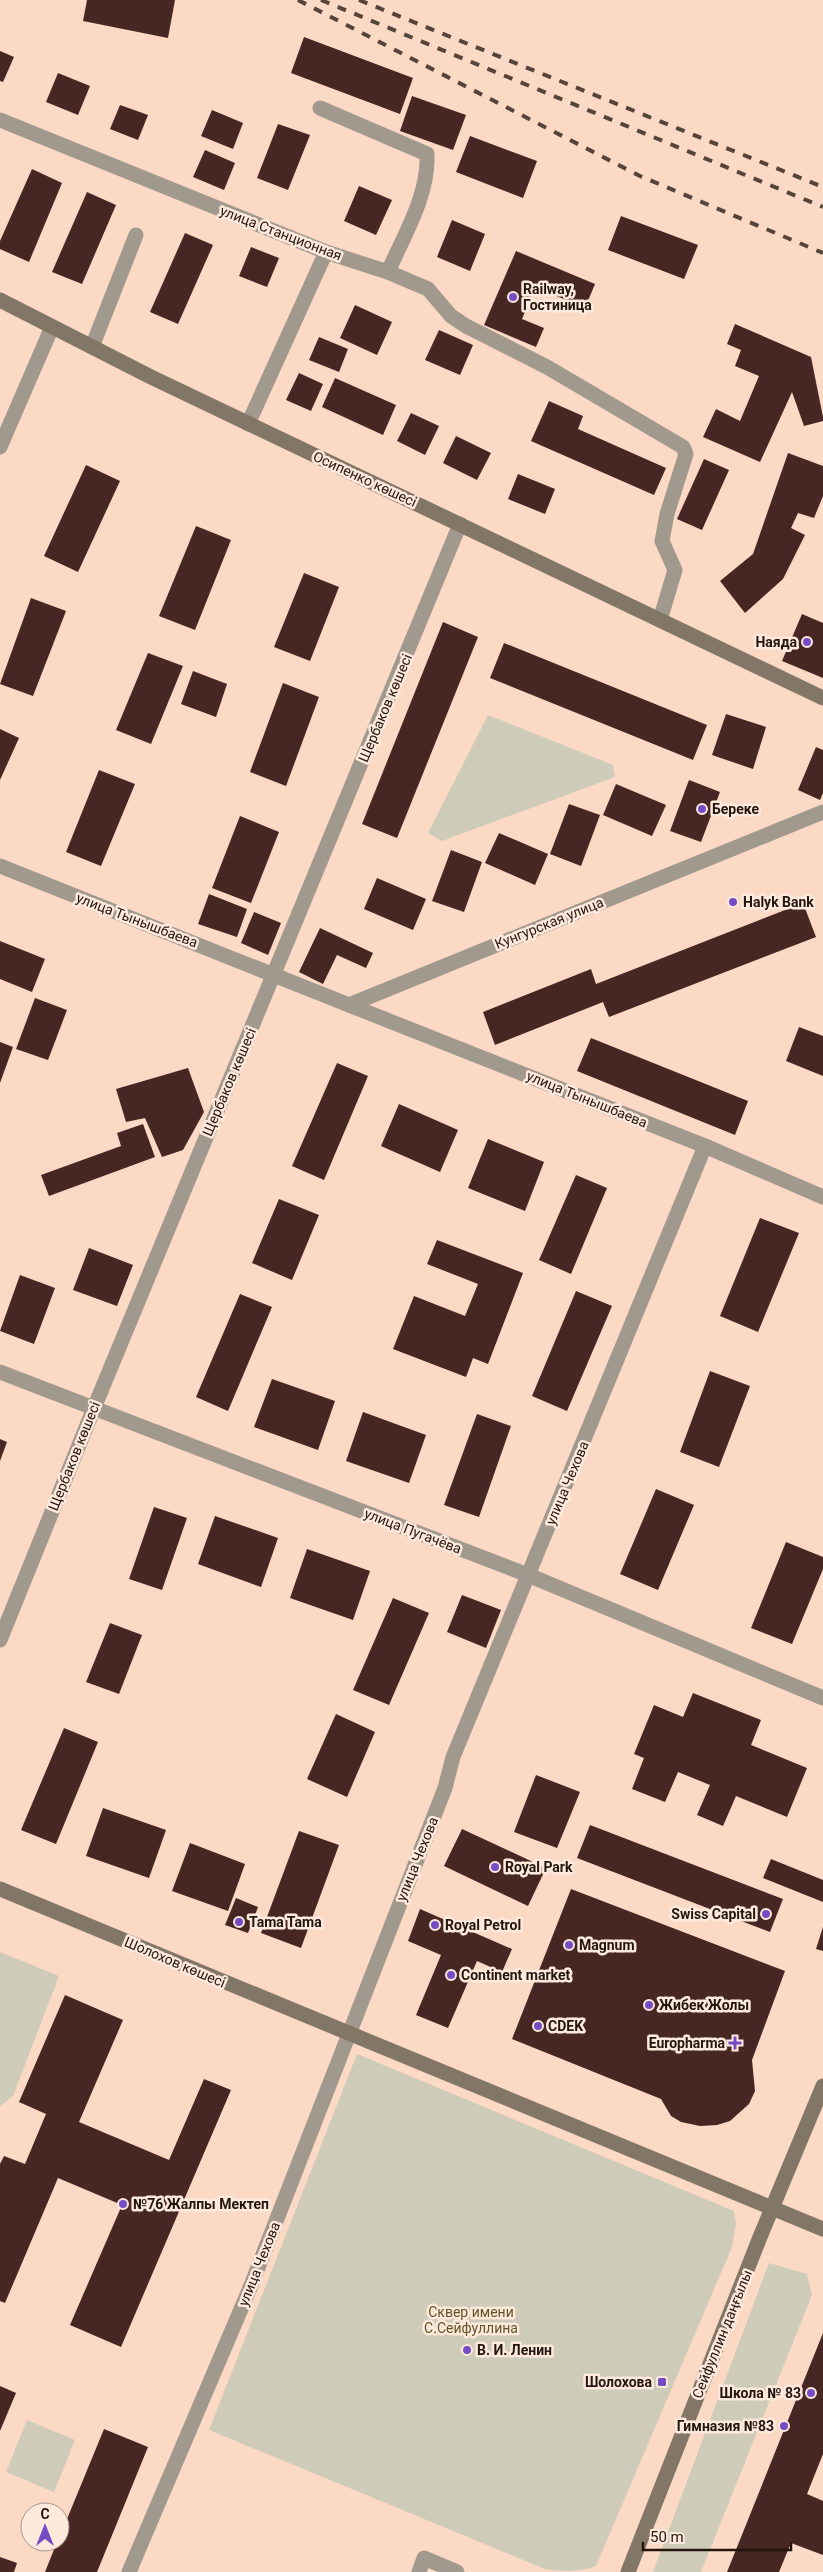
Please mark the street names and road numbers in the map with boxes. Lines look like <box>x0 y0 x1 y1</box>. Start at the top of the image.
street label: улица Станционная <box>218 202 344 264</box>
street label: Осипенко көшесі <box>311 448 419 510</box>
street label: Щербаков көшесі <box>355 651 415 765</box>
street label: улица Тынышбаева <box>74 889 200 951</box>
street label: Кунгурская улица <box>492 894 606 952</box>
street label: Щербаков көшесі <box>199 1025 259 1139</box>
street label: улица Тынышбаева <box>524 1067 650 1131</box>
street label: Щербаков көшесі <box>45 1399 103 1513</box>
street label: улица Чехова <box>542 1439 592 1527</box>
street label: улица Пугачёва <box>362 1505 464 1557</box>
street label: улица Чехова <box>393 1815 441 1903</box>
street label: Шолохов көшесі <box>122 1934 228 1990</box>
street label: улица Чехова <box>235 2220 283 2308</box>
street label: Сейфуллин даңғылы <box>689 2267 755 2401</box>

